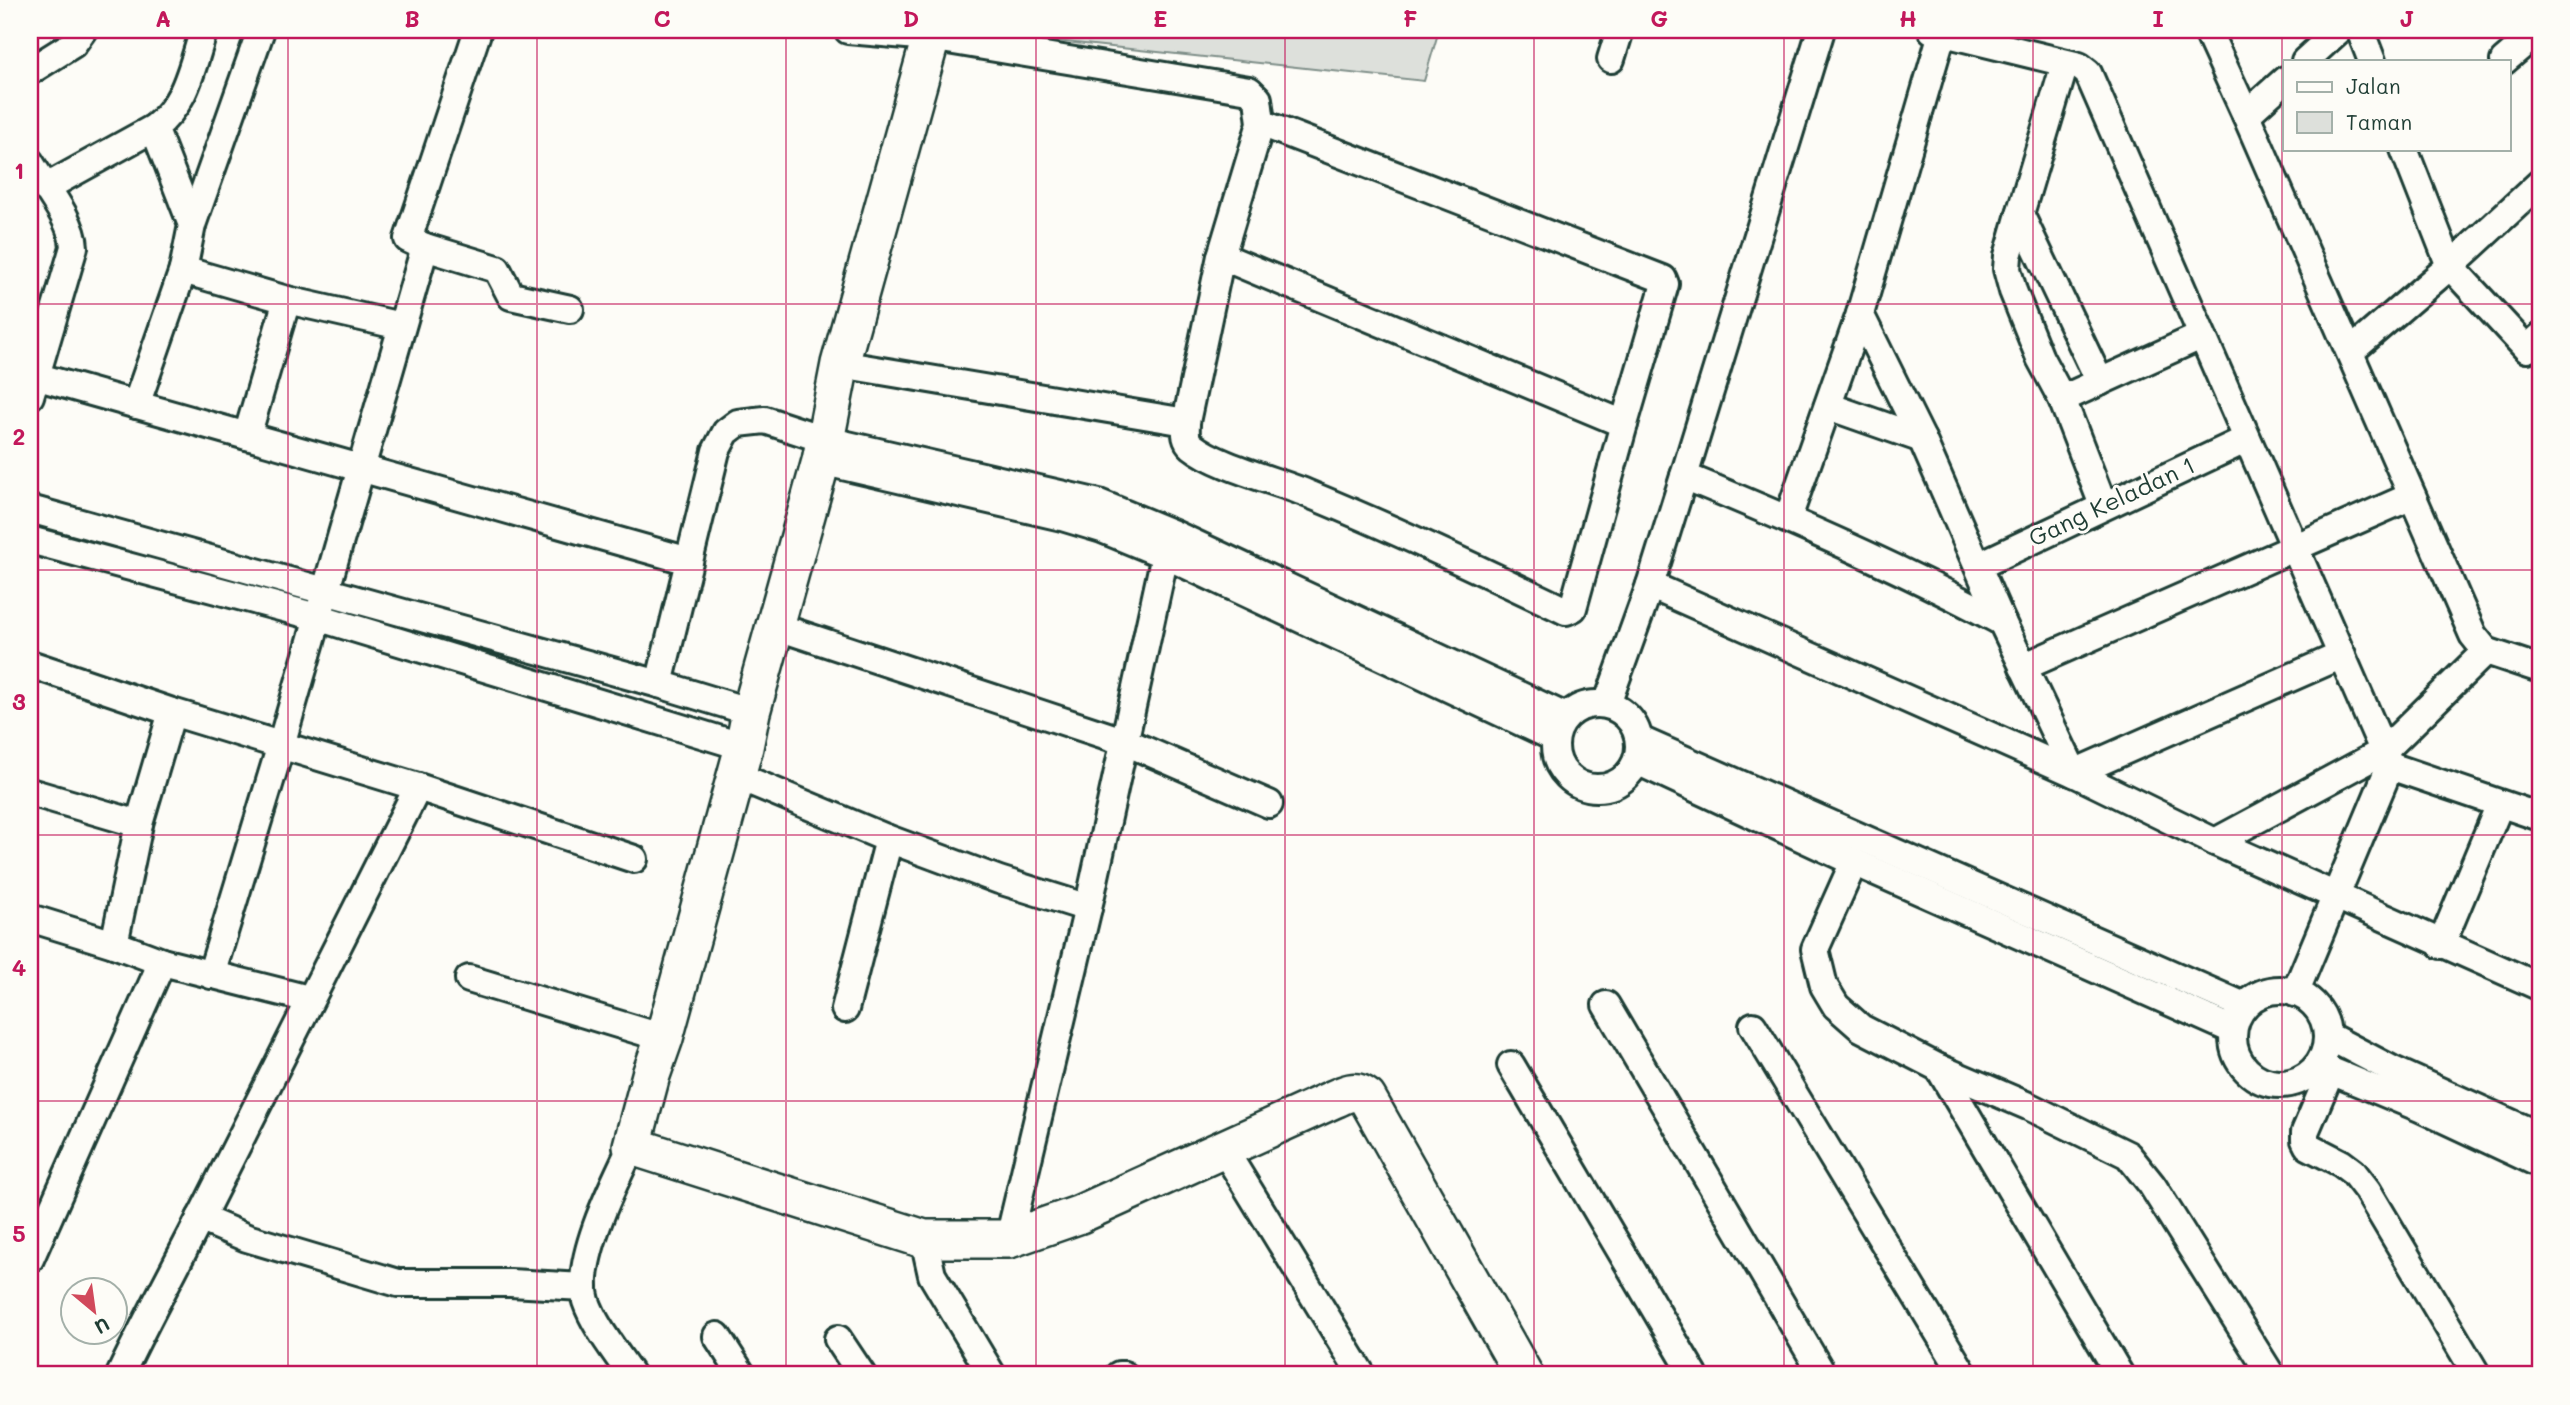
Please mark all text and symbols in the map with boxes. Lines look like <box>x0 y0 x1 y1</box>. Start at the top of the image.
text: A <box>155 3 171 33</box>
text: B <box>404 3 420 33</box>
text: C <box>653 3 671 33</box>
text: D <box>903 3 919 33</box>
text: E <box>1153 3 1167 33</box>
text: F <box>1403 3 1417 33</box>
text: G <box>1650 3 1668 33</box>
text: H <box>1899 3 1917 33</box>
text: I <box>2152 3 2164 33</box>
text: J <box>2399 3 2415 33</box>
legend <box>2283 60 2510 150</box>
text: Jalan <box>2346 72 2401 99</box>
text: Taman <box>2346 108 2412 135</box>
text: 1 <box>14 155 24 185</box>
text: 2 <box>13 421 25 451</box>
street label: Gang Keladan 1 <box>2023 449 2199 553</box>
text: 3 <box>12 686 26 716</box>
text: 4 <box>12 952 26 982</box>
text: 5 <box>12 1218 26 1248</box>
north arrow <box>60 1276 130 1346</box>
text: U <box>91 1312 114 1340</box>

